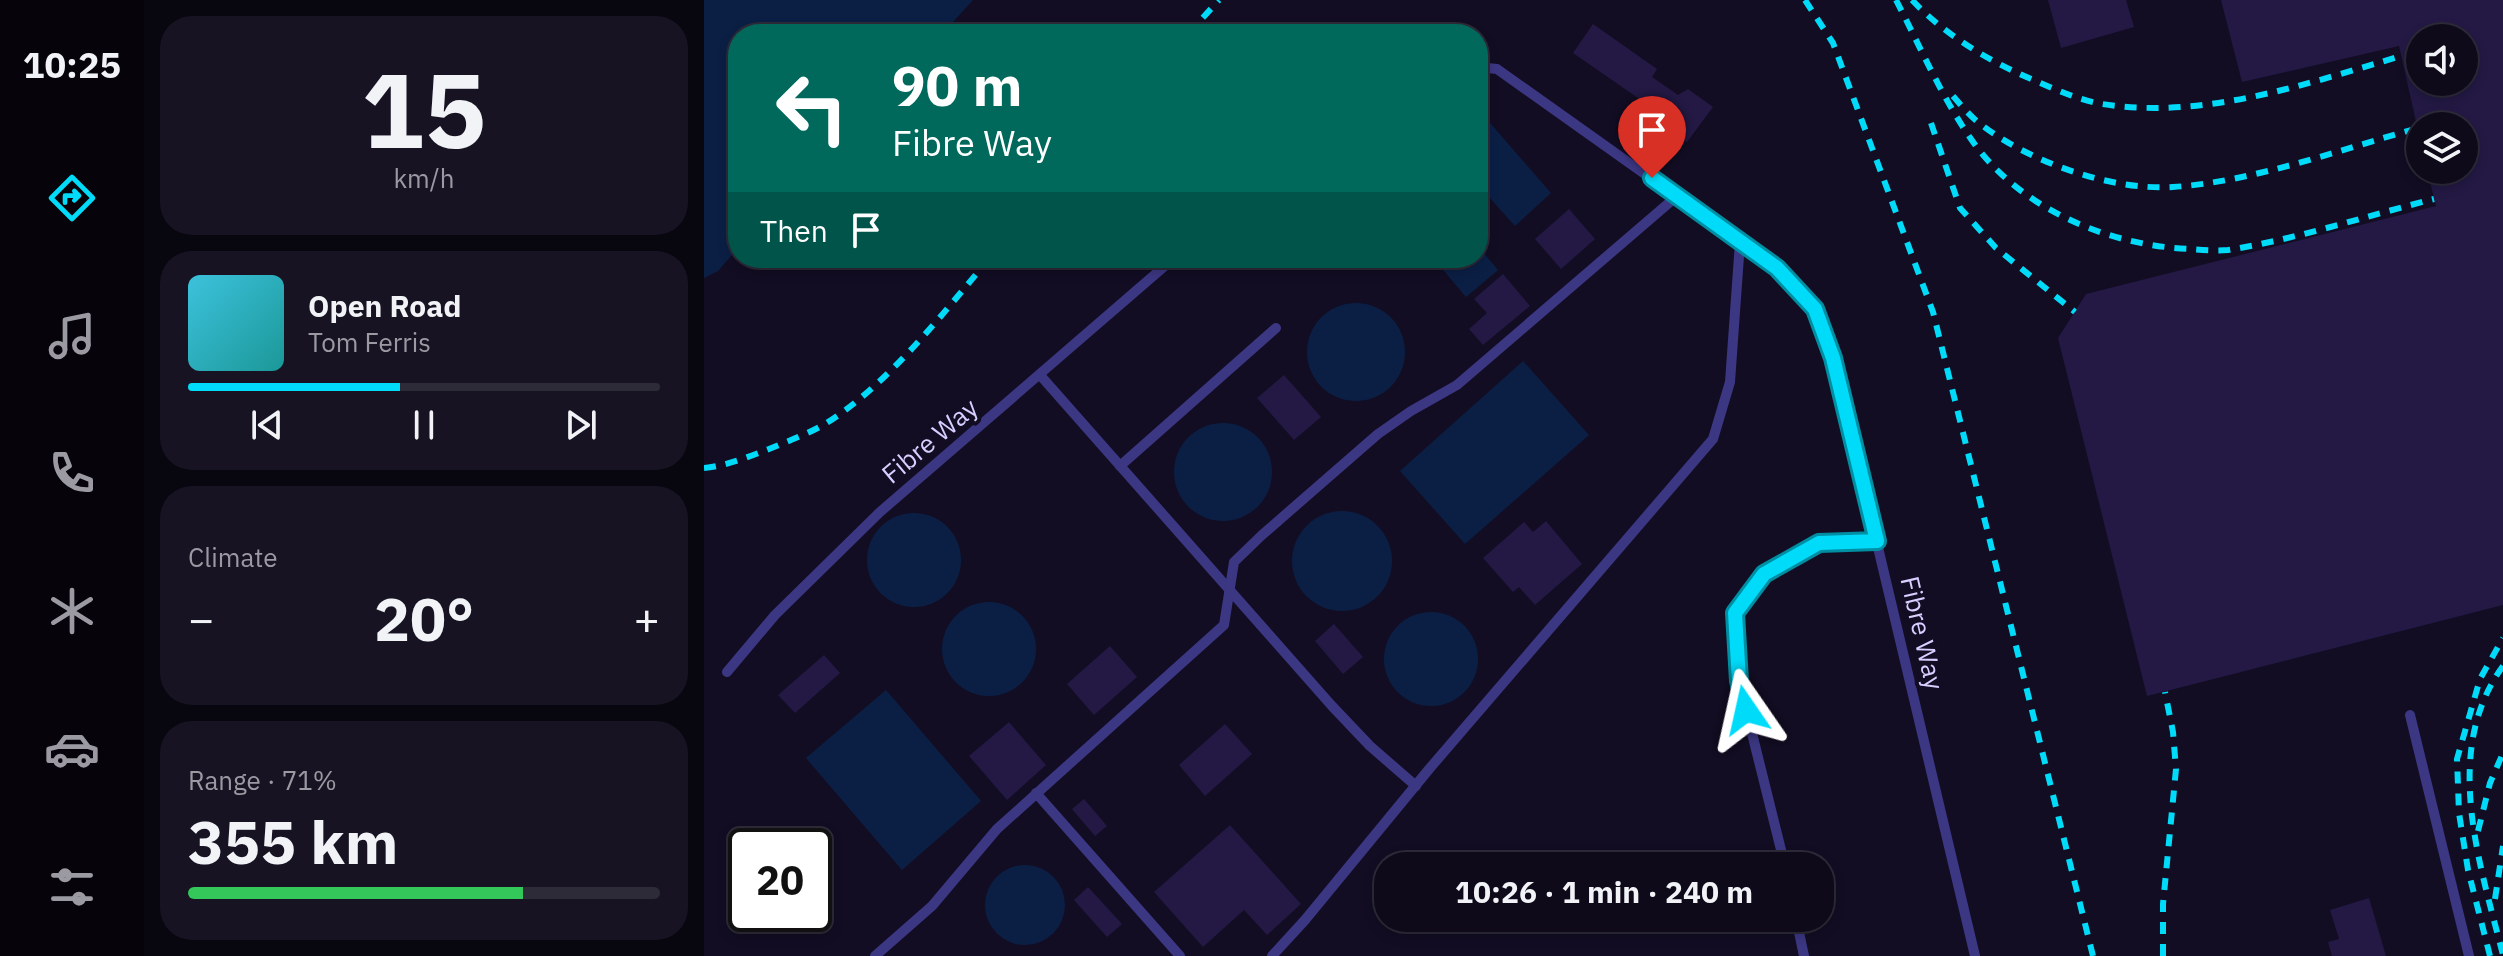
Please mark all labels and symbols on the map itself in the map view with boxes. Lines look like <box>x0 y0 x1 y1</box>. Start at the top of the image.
pin <box>1618 96 1686 178</box>
street label: Fibre Way <box>874 390 985 490</box>
street label: Fibre Way <box>1893 573 1953 693</box>
position arrow <box>1704 668 1788 752</box>
speed limit sign: 20 <box>728 828 832 932</box>

